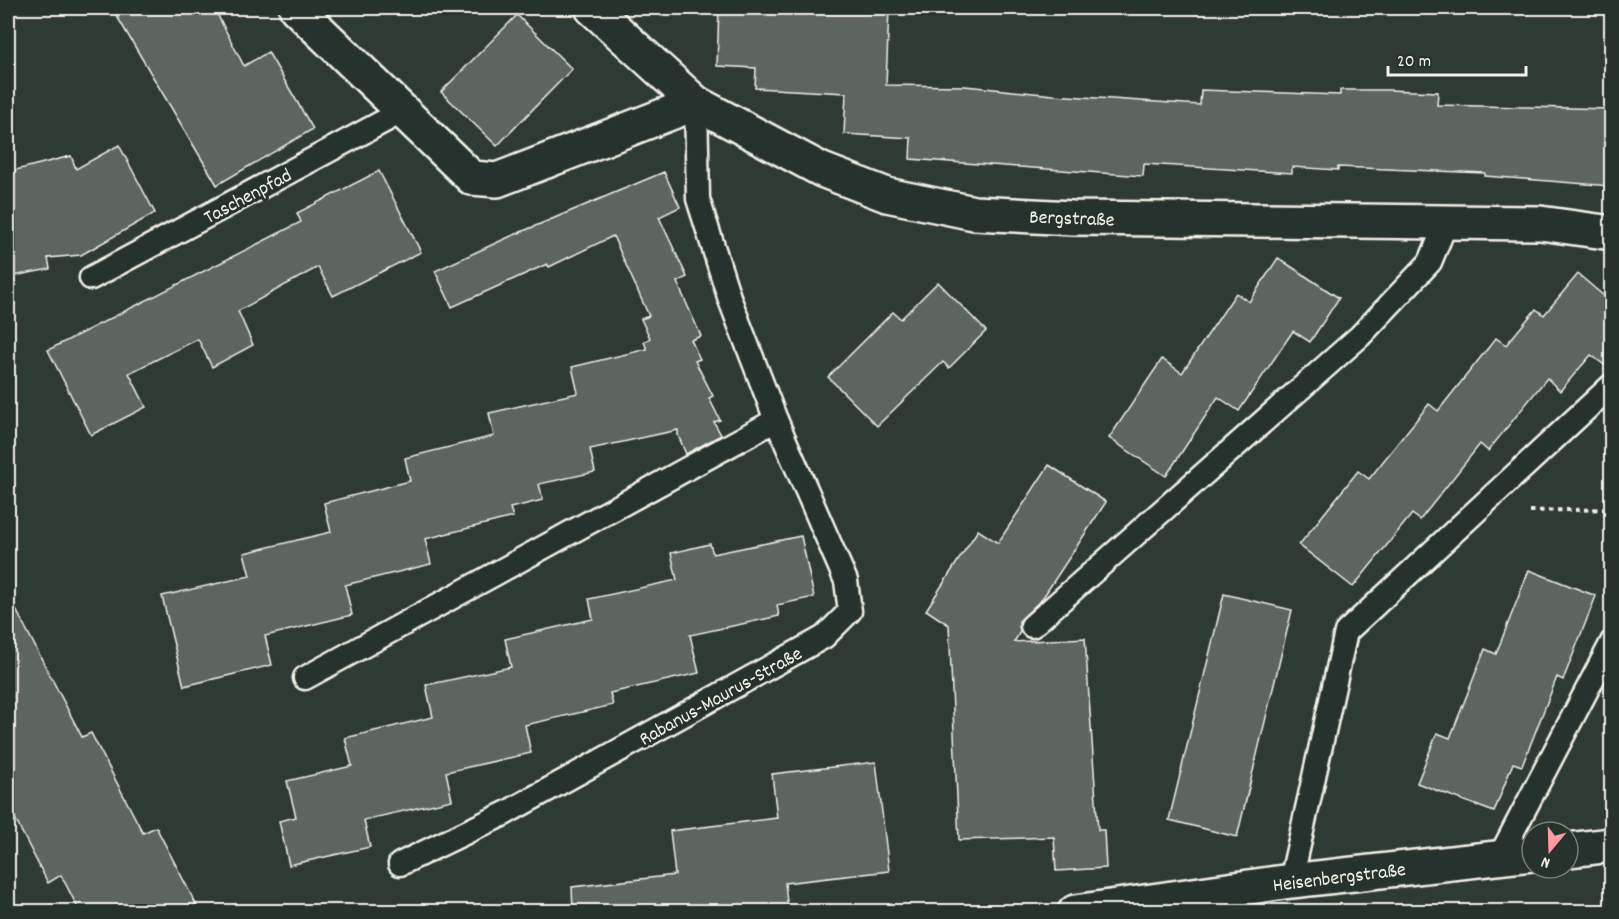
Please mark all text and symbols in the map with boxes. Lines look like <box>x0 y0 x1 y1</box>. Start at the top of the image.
scale bar <box>1388 39 1526 77</box>
text: 20 m <box>1397 50 1431 75</box>
street label: Taschenpfad <box>199 163 297 233</box>
street label: Bergstraße <box>1029 205 1115 235</box>
street label: Rabanus-Maurus-Straße <box>635 641 808 754</box>
north arrow <box>1520 820 1580 880</box>
text: N <box>1538 850 1553 874</box>
street label: Heisenbergstraße <box>1271 857 1408 901</box>

